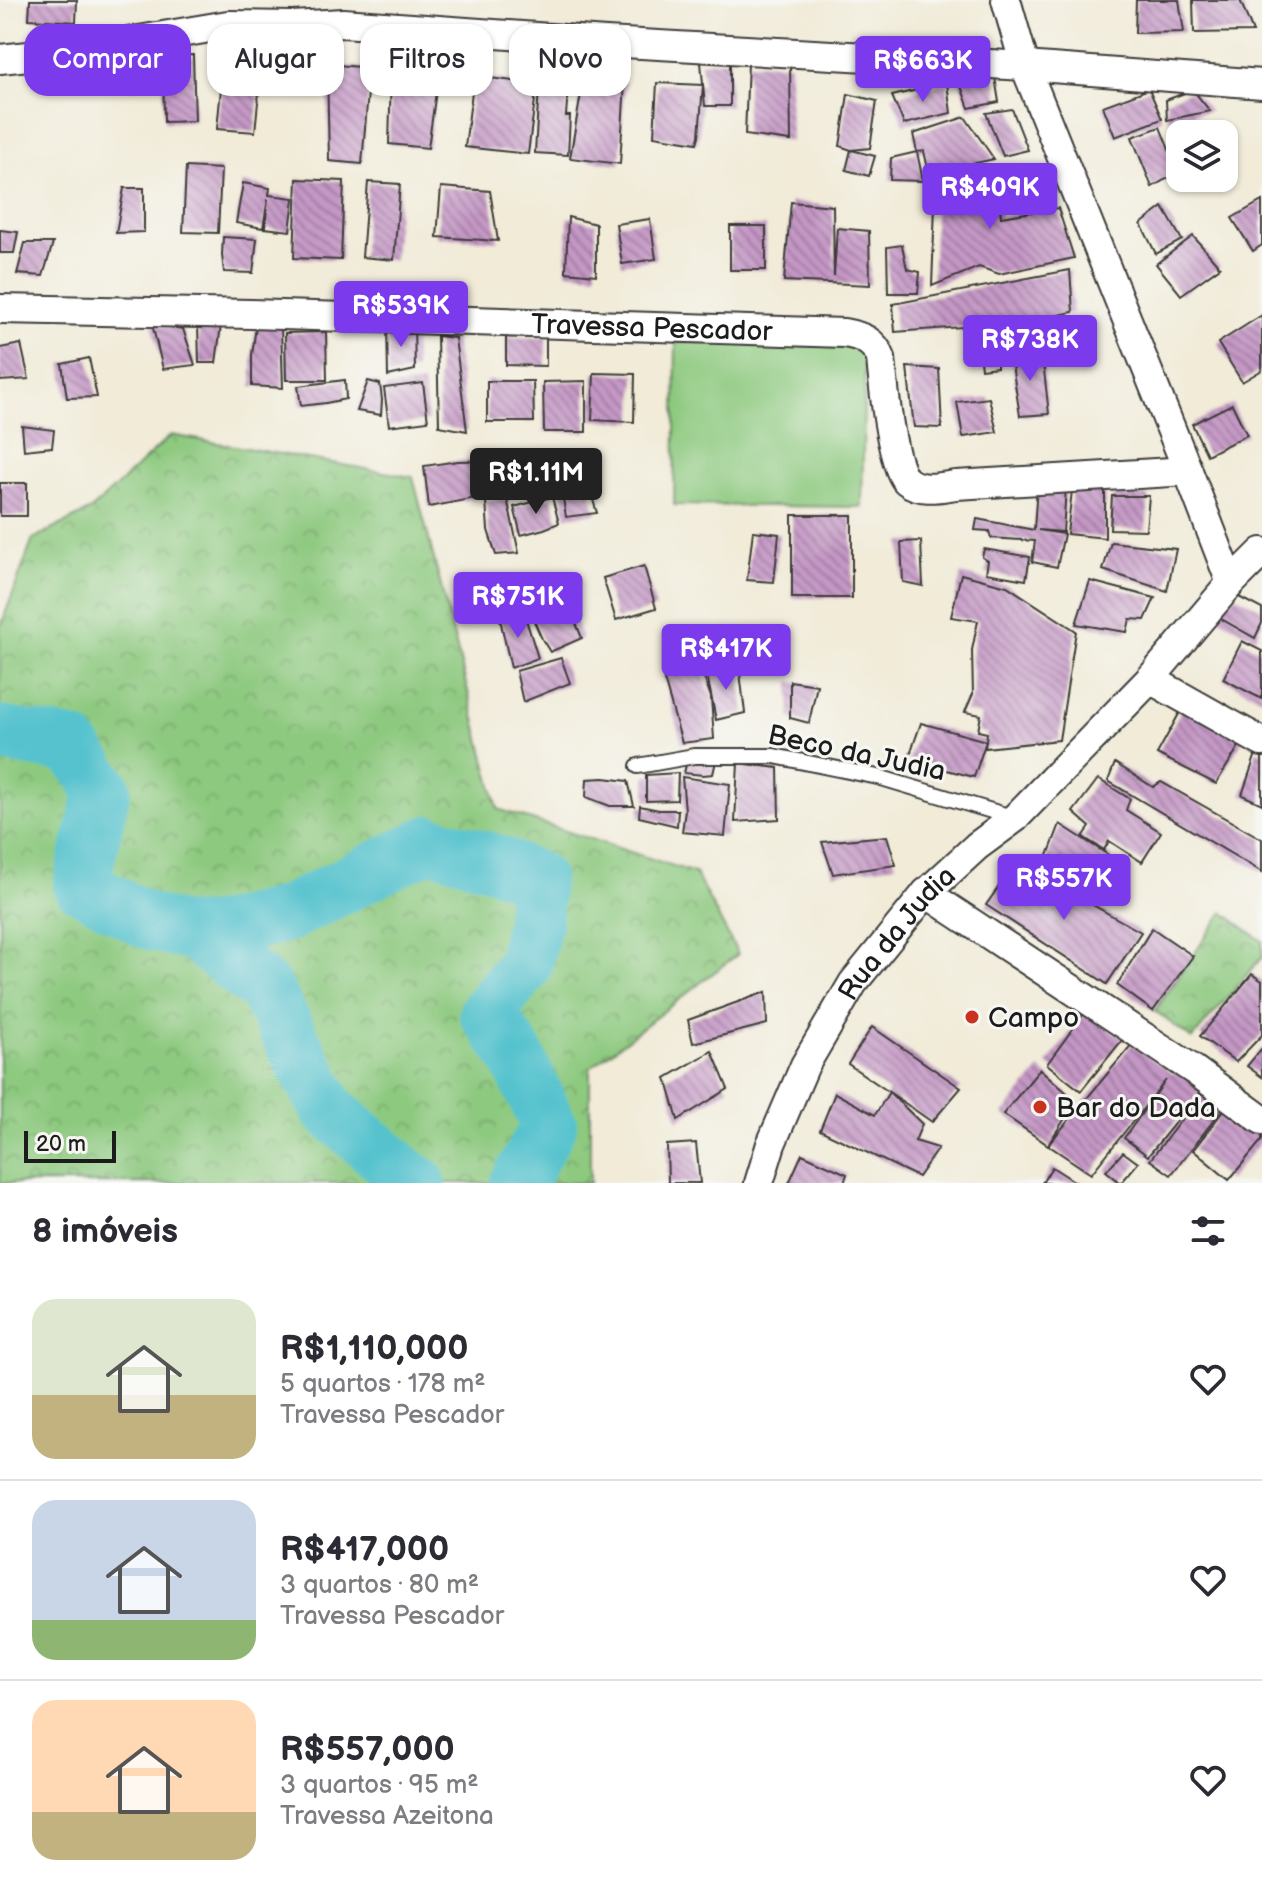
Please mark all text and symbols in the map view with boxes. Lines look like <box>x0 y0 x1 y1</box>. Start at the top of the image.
chip: Comprar <box>24 24 191 96</box>
chip: Alugar <box>207 24 344 96</box>
chip: Filtros <box>360 24 493 96</box>
chip: Novo <box>509 24 631 96</box>
pin: R$663K <box>858 36 988 104</box>
text: R$663K <box>873 46 973 77</box>
map controls <box>1166 120 1238 192</box>
button: layers <box>1166 120 1238 192</box>
pin: R$409K <box>925 163 1055 231</box>
text: R$409K <box>940 173 1040 204</box>
pin: R$539K <box>336 281 466 349</box>
text: R$539K <box>352 291 450 322</box>
street label: Travessa Pescador <box>530 308 774 349</box>
pin: R$738K <box>965 315 1095 383</box>
text: R$738K <box>981 325 1079 356</box>
pin: R$1.11M <box>462 448 610 516</box>
text: R$1.11M <box>488 458 584 489</box>
pin: R$751K <box>453 572 583 640</box>
text: R$751K <box>472 582 564 613</box>
pin: R$417K <box>661 624 791 692</box>
text: R$417K <box>680 634 772 665</box>
street label: Beco da Judia <box>765 719 949 788</box>
pin: R$557K <box>999 854 1129 922</box>
street label: Rua da Judia <box>832 860 963 1006</box>
text: R$557K <box>1016 864 1112 895</box>
place label: Campo <box>988 1002 1079 1035</box>
marker: Campo <box>963 1008 981 1026</box>
place label: Bar do Dada <box>1056 1092 1216 1125</box>
marker: Bar do Dada <box>1031 1098 1049 1116</box>
scale bar <box>24 1127 116 1163</box>
text: 20 m <box>36 1131 86 1158</box>
icon: filters <box>1186 1209 1230 1253</box>
text: 8 imóveis <box>32 1211 178 1252</box>
text: R$1,110,000 <box>280 1328 468 1369</box>
icon: home <box>96 1331 192 1427</box>
icon: heart <box>1186 1357 1230 1401</box>
text: 5 quartos · 178 m² <box>280 1369 486 1400</box>
text: Travessa Pescador <box>280 1400 504 1431</box>
text: R$417,000 <box>280 1529 449 1570</box>
icon: home <box>96 1532 192 1628</box>
icon: heart <box>1186 1558 1230 1602</box>
text: 3 quartos · 80 m² <box>280 1570 479 1601</box>
text: Travessa Pescador <box>280 1601 504 1632</box>
text: R$557,000 <box>280 1729 455 1770</box>
icon: home <box>96 1732 192 1828</box>
icon: heart <box>1186 1758 1230 1802</box>
text: 3 quartos · 95 m² <box>280 1770 479 1801</box>
text: Travessa Azeitona <box>280 1801 494 1832</box>

